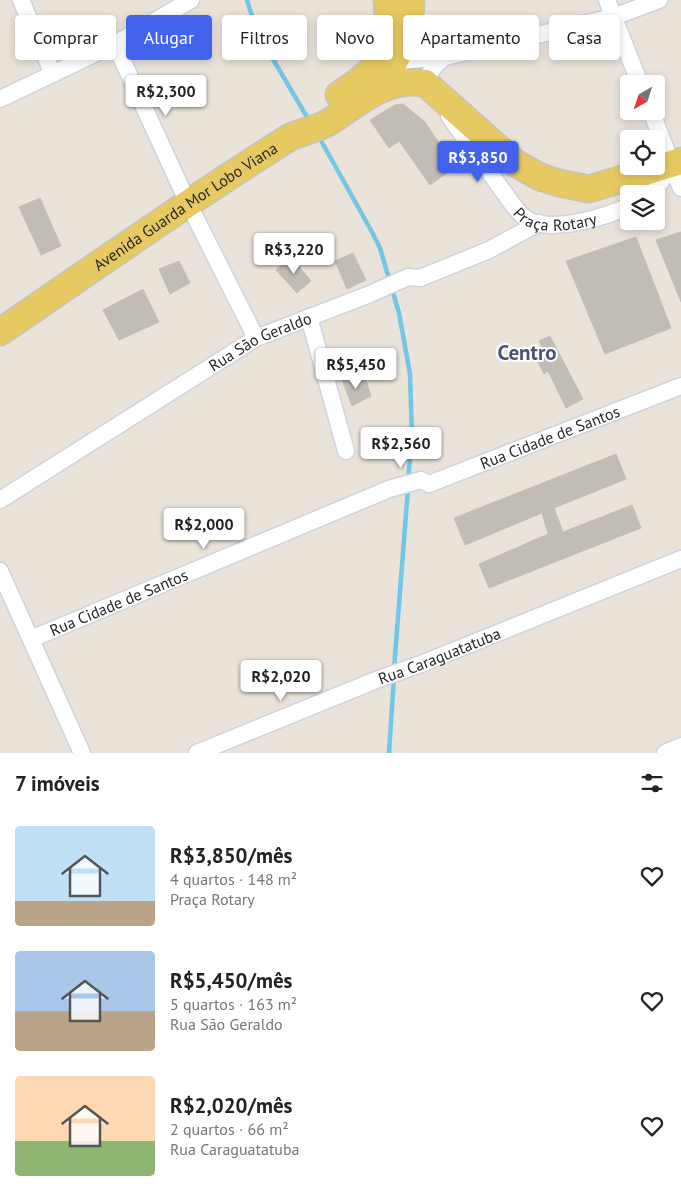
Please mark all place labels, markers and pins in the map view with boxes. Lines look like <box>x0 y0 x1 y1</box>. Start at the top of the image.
pin: R$2,300 <box>120 74 212 117</box>
pin: R$3,850 <box>432 140 524 183</box>
pin: R$3,220 <box>248 232 340 275</box>
pin: R$5,450 <box>310 348 402 390</box>
pin: R$2,560 <box>355 426 447 469</box>
pin: R$2,000 <box>158 508 250 550</box>
pin: R$2,020 <box>235 660 327 702</box>

